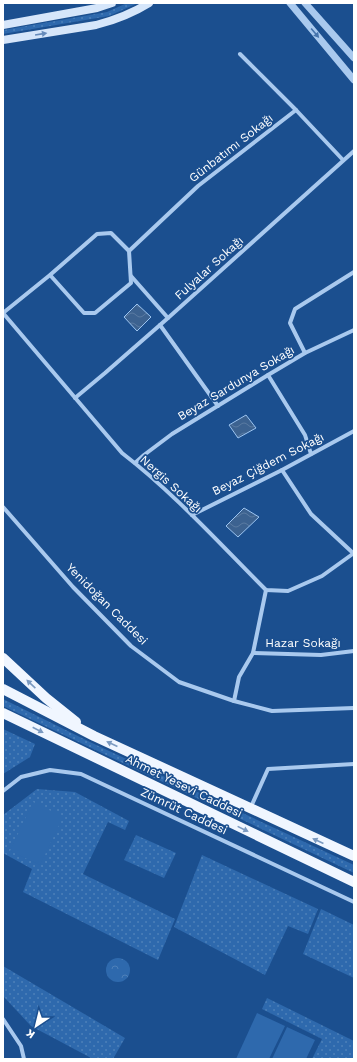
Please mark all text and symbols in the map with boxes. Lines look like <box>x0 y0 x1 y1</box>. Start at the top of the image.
one-way arrow <box>311 28 320 38</box>
one-way arrow <box>35 31 47 37</box>
street label: Günbatımı Sokağı <box>186 111 276 185</box>
street label: Fulyalar Sokağı <box>172 234 246 302</box>
street label: Beyaz Sardunya Sokağı <box>175 343 297 423</box>
street label: Beyaz Çiğdem Sokağı <box>210 430 326 498</box>
street label: Nergis Sokağı <box>137 453 205 515</box>
street label: Yenidoğan Caddesi <box>63 560 151 648</box>
street label: Hazar Sokağı <box>265 636 341 650</box>
one-way arrow <box>26 679 36 689</box>
one-way arrow <box>32 727 44 734</box>
one-way arrow <box>106 741 117 747</box>
street label: Ahmet Yesevi Caddesi <box>123 752 245 820</box>
street label: Zümrüt Caddesi <box>138 785 230 837</box>
one-way arrow <box>238 826 249 832</box>
one-way arrow <box>313 838 324 844</box>
north arrow <box>16 1006 56 1046</box>
text: K <box>23 1026 37 1041</box>

